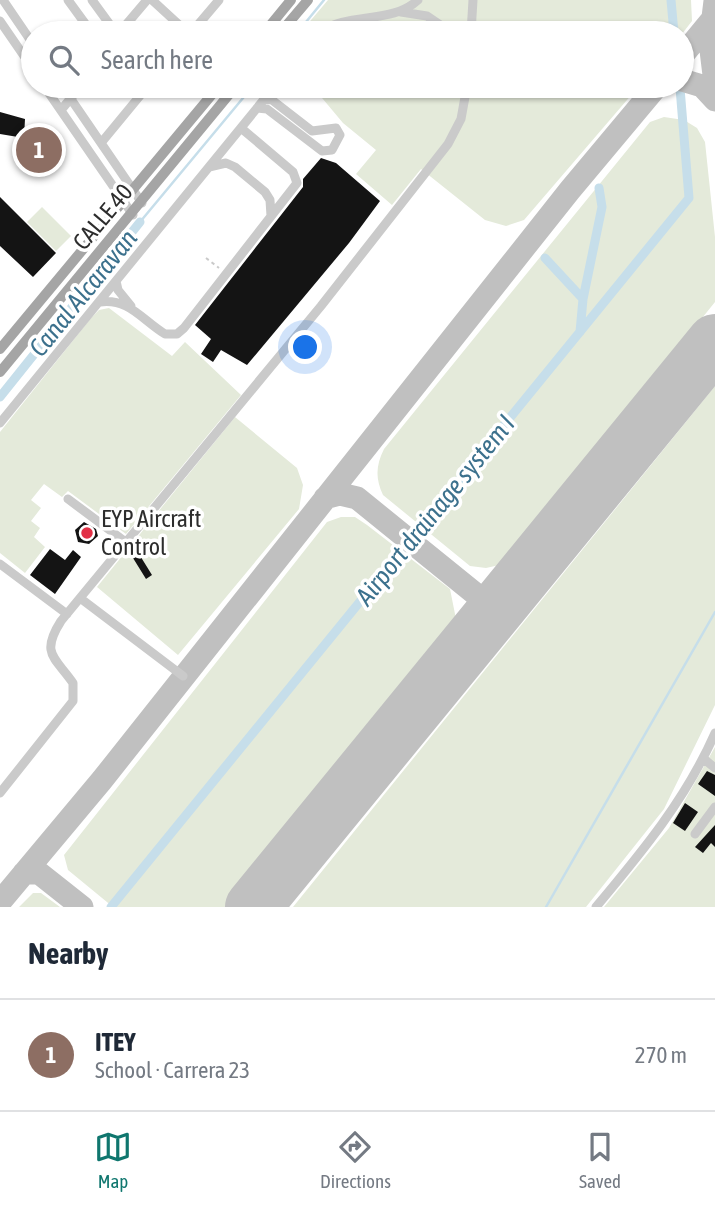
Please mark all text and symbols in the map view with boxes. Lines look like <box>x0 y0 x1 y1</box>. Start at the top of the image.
search box <box>21 21 694 98</box>
icon: search <box>45 41 83 79</box>
text: Search here <box>101 45 213 75</box>
pin: 1 <box>16 124 62 176</box>
street label: CALLE 40 <box>67 178 138 255</box>
water label: Canal Alcaravan <box>23 223 143 362</box>
your location <box>288 330 322 364</box>
water label: Airport drainage system I <box>349 409 521 612</box>
place label: EYP Aircraft Control <box>101 505 202 560</box>
marker: EYP Aircraft Control <box>79 525 95 541</box>
text: Nearby <box>28 936 108 970</box>
text: ITEY <box>95 1027 136 1057</box>
text: 1 <box>46 1042 56 1068</box>
text: 270 m <box>635 1042 687 1068</box>
text: School · Carrera 23 <box>95 1057 250 1083</box>
tab: Map <box>94 1128 132 1192</box>
tab: Directions <box>320 1128 391 1192</box>
tab: Saved <box>579 1128 621 1192</box>

